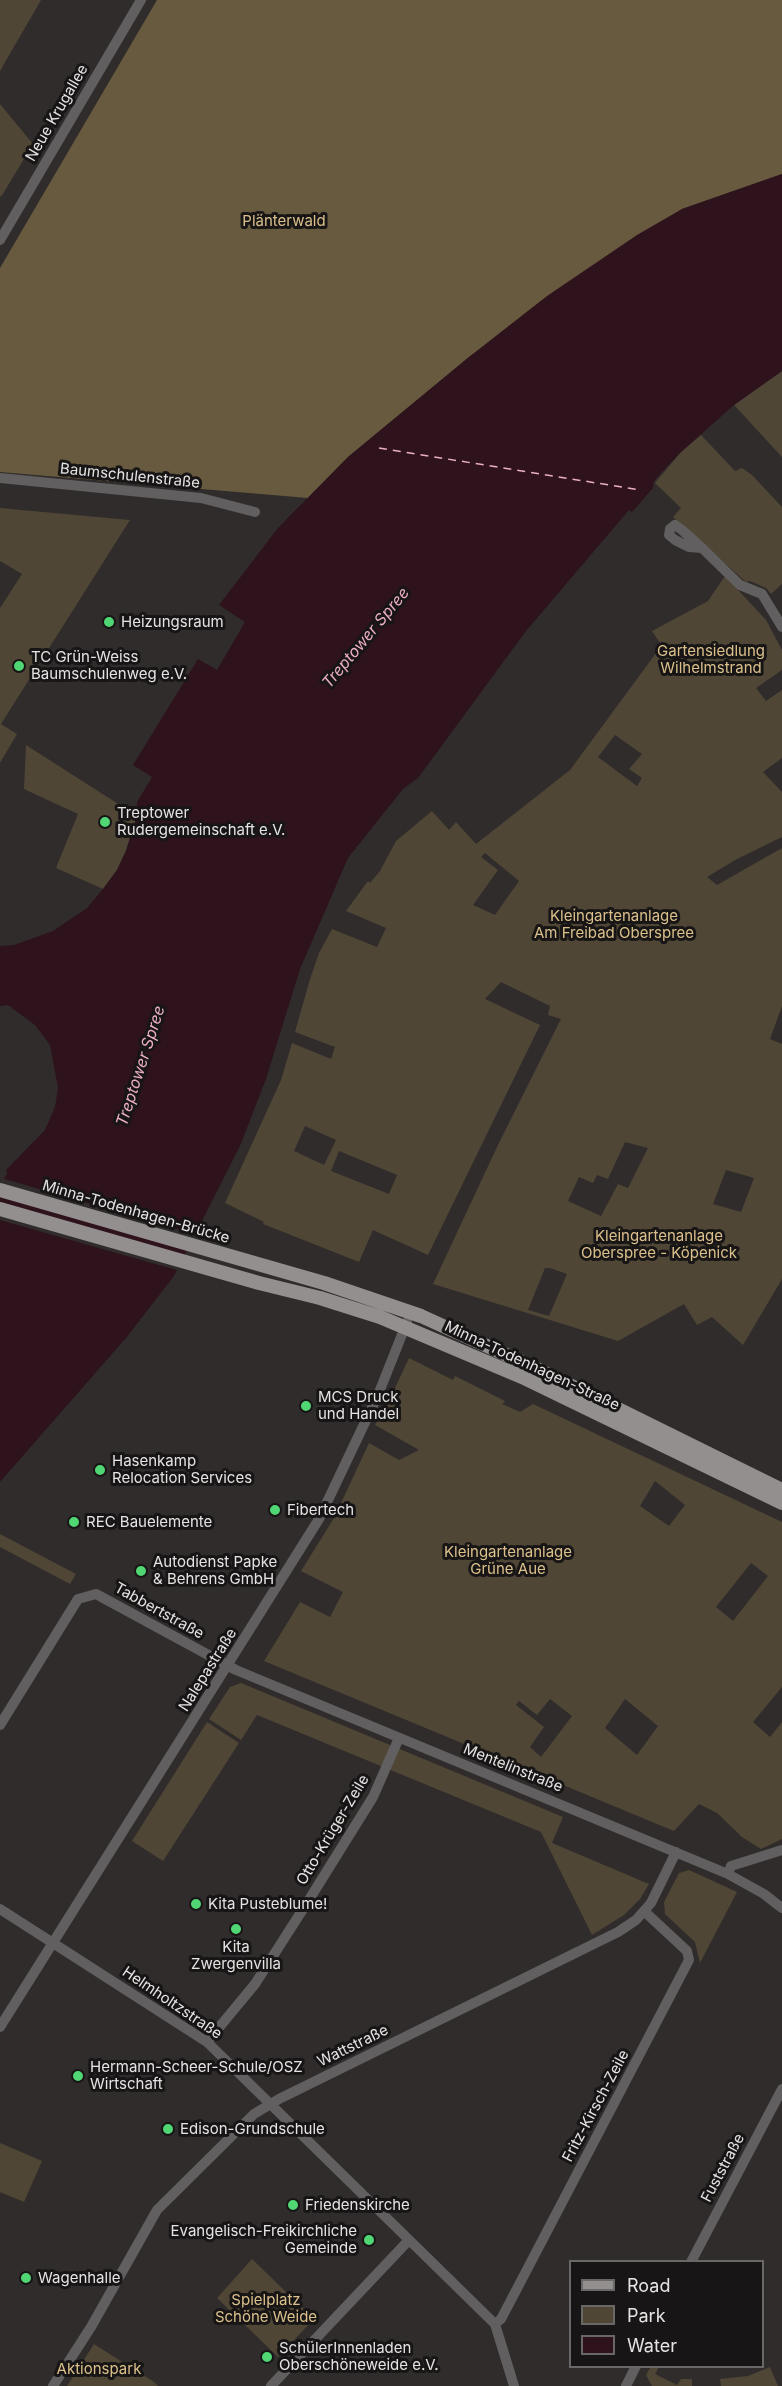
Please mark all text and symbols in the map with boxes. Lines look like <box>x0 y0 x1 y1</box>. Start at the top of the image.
street label: Neue Krugallee <box>22 61 92 165</box>
park label: Plänterwald <box>242 212 326 230</box>
street label: Baumschulenstraße <box>59 460 201 492</box>
water label: Treptower Spree <box>318 584 414 692</box>
place label: Heizungsraum <box>121 613 224 631</box>
marker: Heizungsraum <box>102 615 116 629</box>
park label: Gartensiedlung Wilhelmstrand <box>657 642 765 677</box>
place label: TC Grün-Weiss Baumschulenweg e.V. <box>31 648 187 683</box>
marker: TC Grün-Weiss Baumschulenweg e.V. <box>12 659 26 673</box>
place label: Treptower Rudergemeinschaft e.V. <box>117 804 285 839</box>
marker: Treptower Rudergemeinschaft e.V. <box>98 815 112 829</box>
park label: Kleingartenanlage Am Freibad Oberspree <box>534 907 694 942</box>
water label: Treptower Spree <box>112 1003 170 1129</box>
street label: Minna-Todenhagen-Brücke <box>40 1177 232 1247</box>
park label: Kleingartenanlage Oberspree - Köpenick <box>581 1227 737 1262</box>
street label: Minna-Todenhagen-Straße <box>442 1317 622 1415</box>
place label: MCS Druck und Handel <box>318 1388 399 1423</box>
marker: MCS Druck und Handel <box>299 1399 313 1413</box>
place label: Hasenkamp Relocation Services <box>112 1452 252 1487</box>
marker: Hasenkamp Relocation Services <box>93 1463 107 1477</box>
place label: Fibertech <box>287 1501 354 1519</box>
marker: Fibertech <box>268 1503 282 1517</box>
place label: REC Bauelemente <box>86 1513 212 1531</box>
marker: REC Bauelemente <box>67 1515 81 1529</box>
park label: Kleingartenanlage Grüne Aue <box>444 1543 572 1578</box>
place label: Autodienst Papke & Behrens GmbH <box>153 1553 277 1588</box>
marker: Autodienst Papke & Behrens GmbH <box>134 1564 148 1578</box>
street label: Tabbertstraße <box>111 1579 207 1643</box>
street label: Nalepastraße <box>175 1625 241 1715</box>
street label: Mentelinstraße <box>461 1740 565 1796</box>
street label: Otto-Krüger-Zeile <box>293 1772 373 1888</box>
place label: Kita Pusteblume! <box>208 1895 327 1913</box>
marker: Kita Pusteblume! <box>189 1897 203 1911</box>
marker: Kita Zwergenvilla <box>229 1922 243 1936</box>
place label: Kita Zwergenvilla <box>191 1938 281 1973</box>
street label: Helmholtzstraße <box>119 1963 225 2043</box>
street label: Wattstraße <box>315 2021 391 2071</box>
street label: Fritz-Kirsch-Zeile <box>559 2047 633 2165</box>
place label: Hermann-Scheer-Schule/OSZ Wirtschaft <box>90 2058 303 2093</box>
marker: Hermann-Scheer-Schule/OSZ Wirtschaft <box>71 2069 85 2083</box>
place label: Edison-Grundschule <box>180 2120 325 2138</box>
marker: Edison-Grundschule <box>161 2122 175 2136</box>
street label: Fuststraße <box>697 2131 749 2205</box>
place label: Friedenskirche <box>305 2196 410 2214</box>
marker: Friedenskirche <box>286 2198 300 2212</box>
place label: Evangelisch-Freikirchliche Gemeinde <box>171 2222 357 2257</box>
marker: Evangelisch-Freikirchliche Gemeinde <box>362 2233 376 2247</box>
legend <box>569 2260 764 2368</box>
place label: Wagenhalle <box>38 2269 121 2287</box>
marker: Wagenhalle <box>19 2271 33 2285</box>
text: Road <box>627 2275 670 2296</box>
park label: Spielplatz Schöne Weide <box>215 2291 317 2326</box>
text: Park <box>627 2305 666 2326</box>
text: Water <box>627 2335 677 2356</box>
place label: SchülerInnenladen Oberschöneweide e.V. <box>279 2339 439 2374</box>
marker: SchülerInnenladen Oberschöneweide e.V. <box>260 2350 274 2364</box>
park label: Aktionspark <box>57 2360 141 2378</box>

